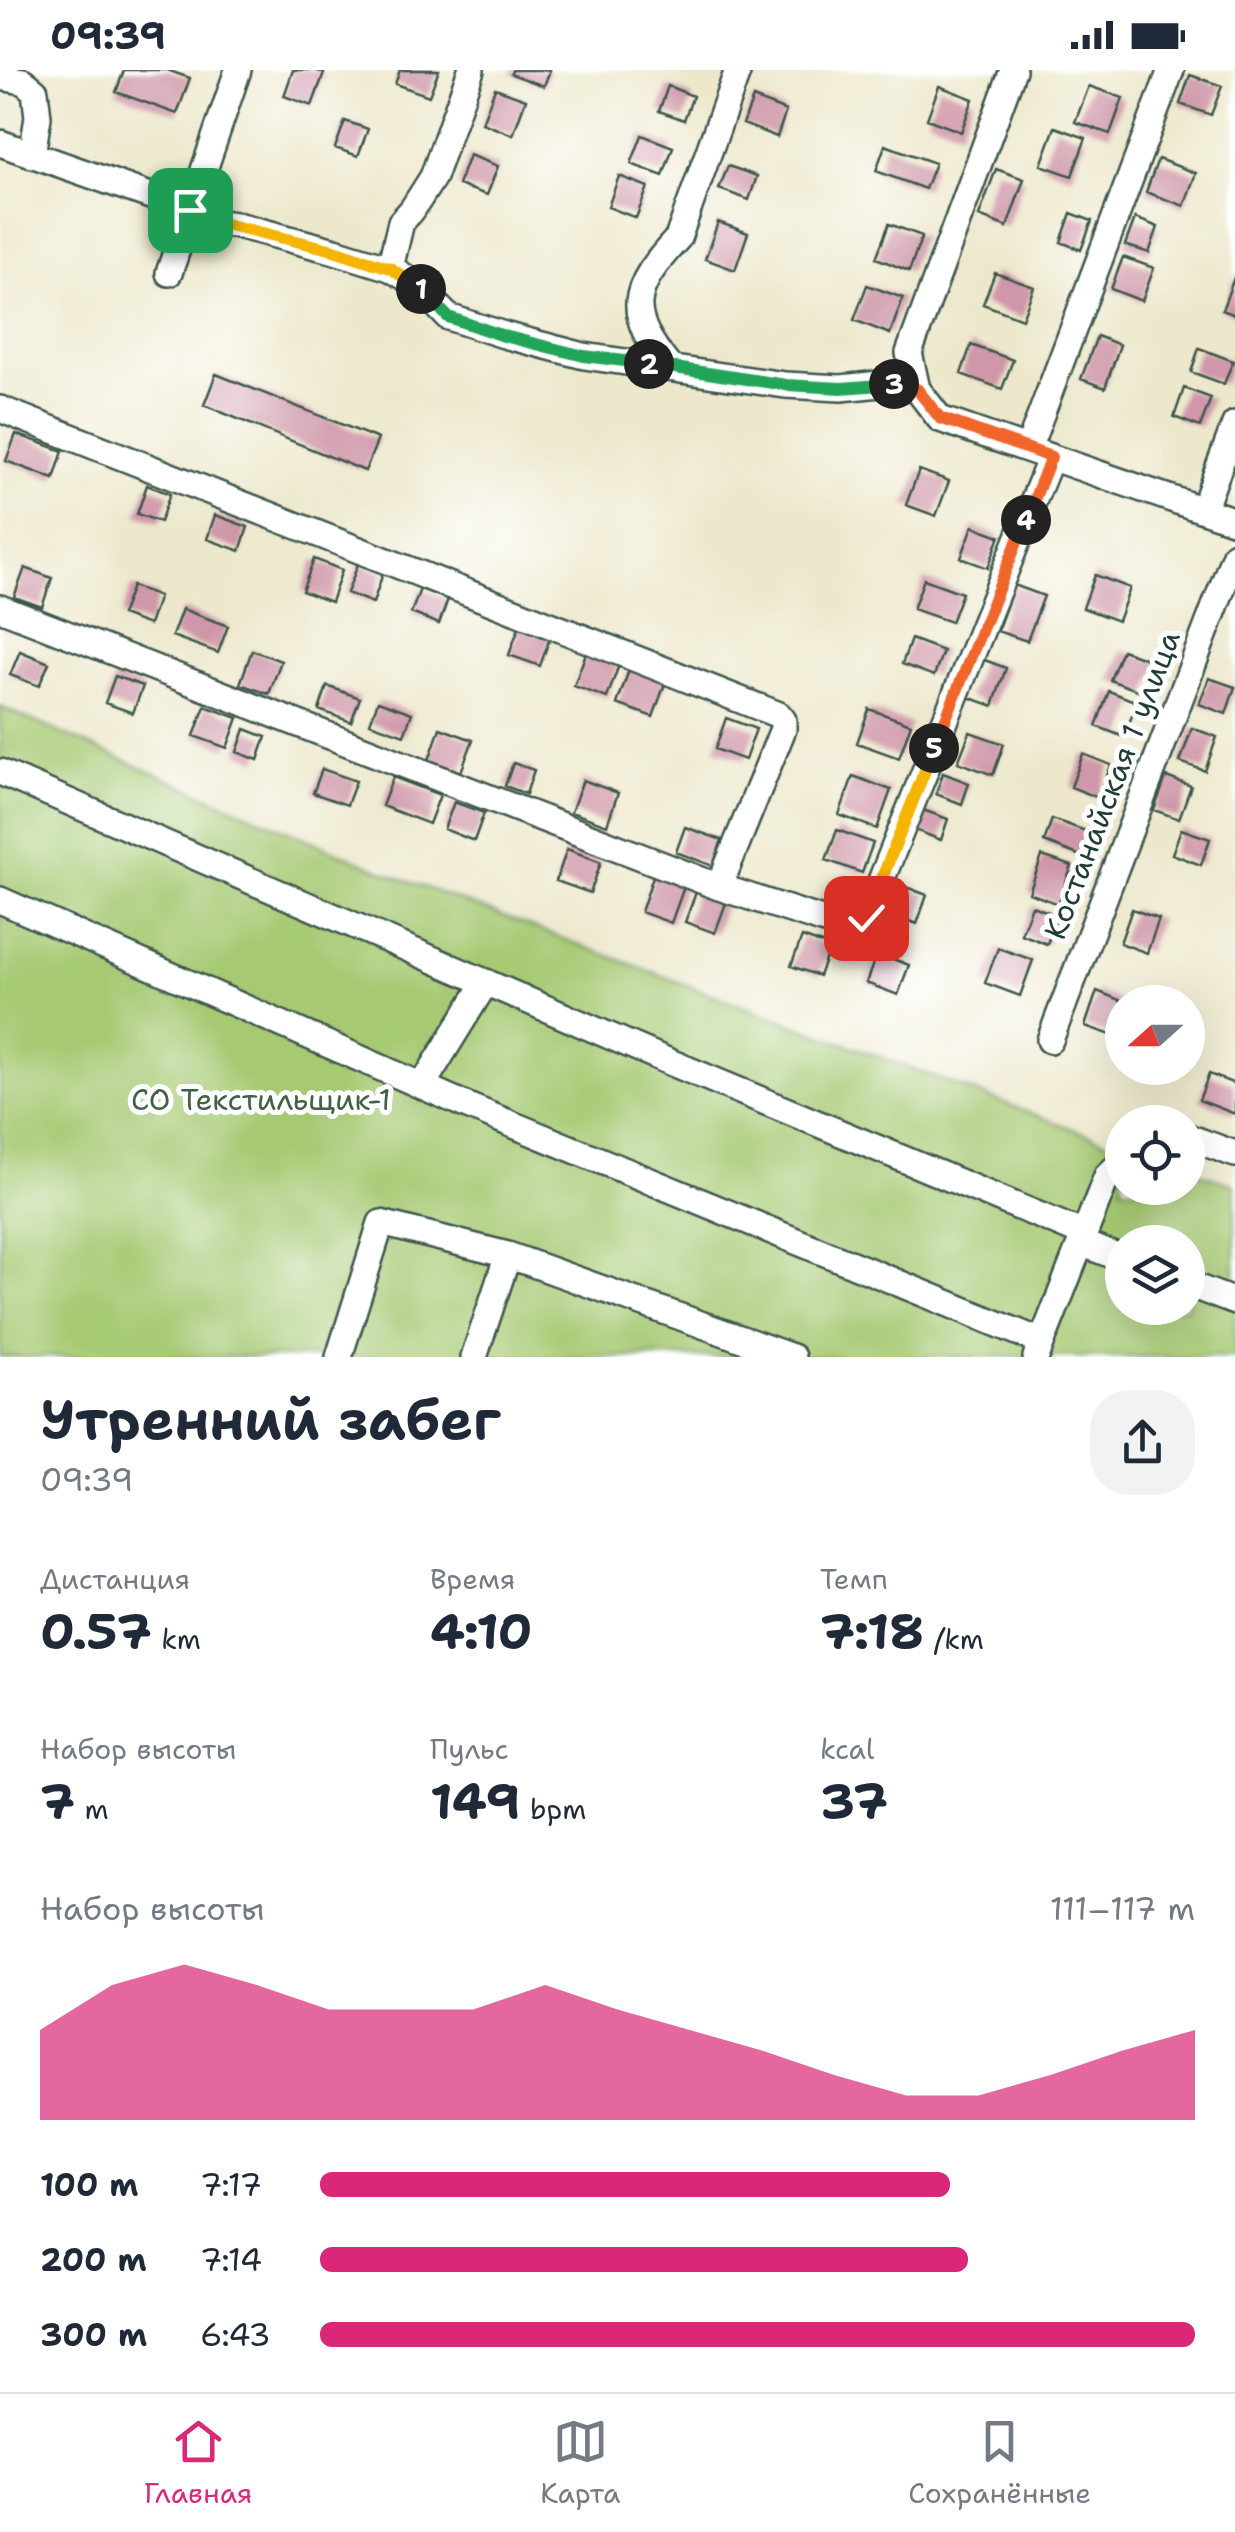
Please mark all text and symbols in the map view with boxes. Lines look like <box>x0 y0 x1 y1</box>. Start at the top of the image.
text: 09:39 <box>50 10 166 61</box>
pin <box>148 168 233 253</box>
icon: arrive <box>163 183 218 238</box>
pin: 1 <box>396 264 446 314</box>
text: 1 <box>415 270 427 308</box>
pin: 2 <box>624 339 674 389</box>
text: 2 <box>639 345 659 383</box>
pin: 3 <box>869 359 919 409</box>
text: 3 <box>884 365 904 403</box>
pin: 4 <box>1001 495 1051 545</box>
text: 4 <box>1016 501 1036 539</box>
street label: Костанайская 1 улица <box>1034 624 1190 945</box>
pin: 5 <box>909 723 959 773</box>
text: 5 <box>925 729 943 767</box>
pin <box>824 876 909 961</box>
icon: check <box>839 891 894 946</box>
north arrow <box>1105 985 1205 1085</box>
map controls <box>1105 985 1205 1325</box>
park label: СО Текстильщик-1 <box>131 1079 391 1120</box>
button: locate <box>1105 1105 1205 1205</box>
button: layers <box>1105 1225 1205 1325</box>
text: Утренний забег <box>40 1383 501 1457</box>
button: share <box>1090 1390 1195 1495</box>
text: 09:39 <box>40 1458 133 1501</box>
text: Дистанция <box>40 1560 190 1598</box>
text: Время <box>430 1560 515 1598</box>
text: Темп <box>820 1560 888 1598</box>
text: 0.57 <box>40 1598 152 1665</box>
text: 4:10 <box>430 1598 533 1665</box>
text: 7:18 <box>820 1598 924 1665</box>
text: km <box>152 1620 201 1658</box>
text: /km <box>924 1620 984 1658</box>
text: Набор высоты <box>40 1730 236 1768</box>
text: Пульс <box>430 1730 509 1768</box>
text: kcal <box>820 1730 874 1768</box>
text: 7 <box>40 1768 75 1835</box>
text: 149 <box>430 1768 520 1835</box>
text: 37 <box>820 1768 888 1835</box>
text: m <box>75 1790 109 1828</box>
text: bpm <box>520 1790 586 1828</box>
text: Набор высоты <box>40 1887 265 1930</box>
text: 111–117 m <box>1050 1887 1195 1930</box>
text: 100 m <box>40 2163 139 2206</box>
text: 7:17 <box>200 2163 262 2206</box>
text: 200 m <box>40 2238 147 2281</box>
text: 7:14 <box>200 2238 262 2281</box>
text: 300 m <box>40 2313 147 2356</box>
text: 6:43 <box>200 2313 271 2356</box>
tab: Главная <box>144 2414 252 2512</box>
tab: Карта <box>540 2414 620 2512</box>
tab: Сохранённые <box>908 2414 1091 2512</box>

